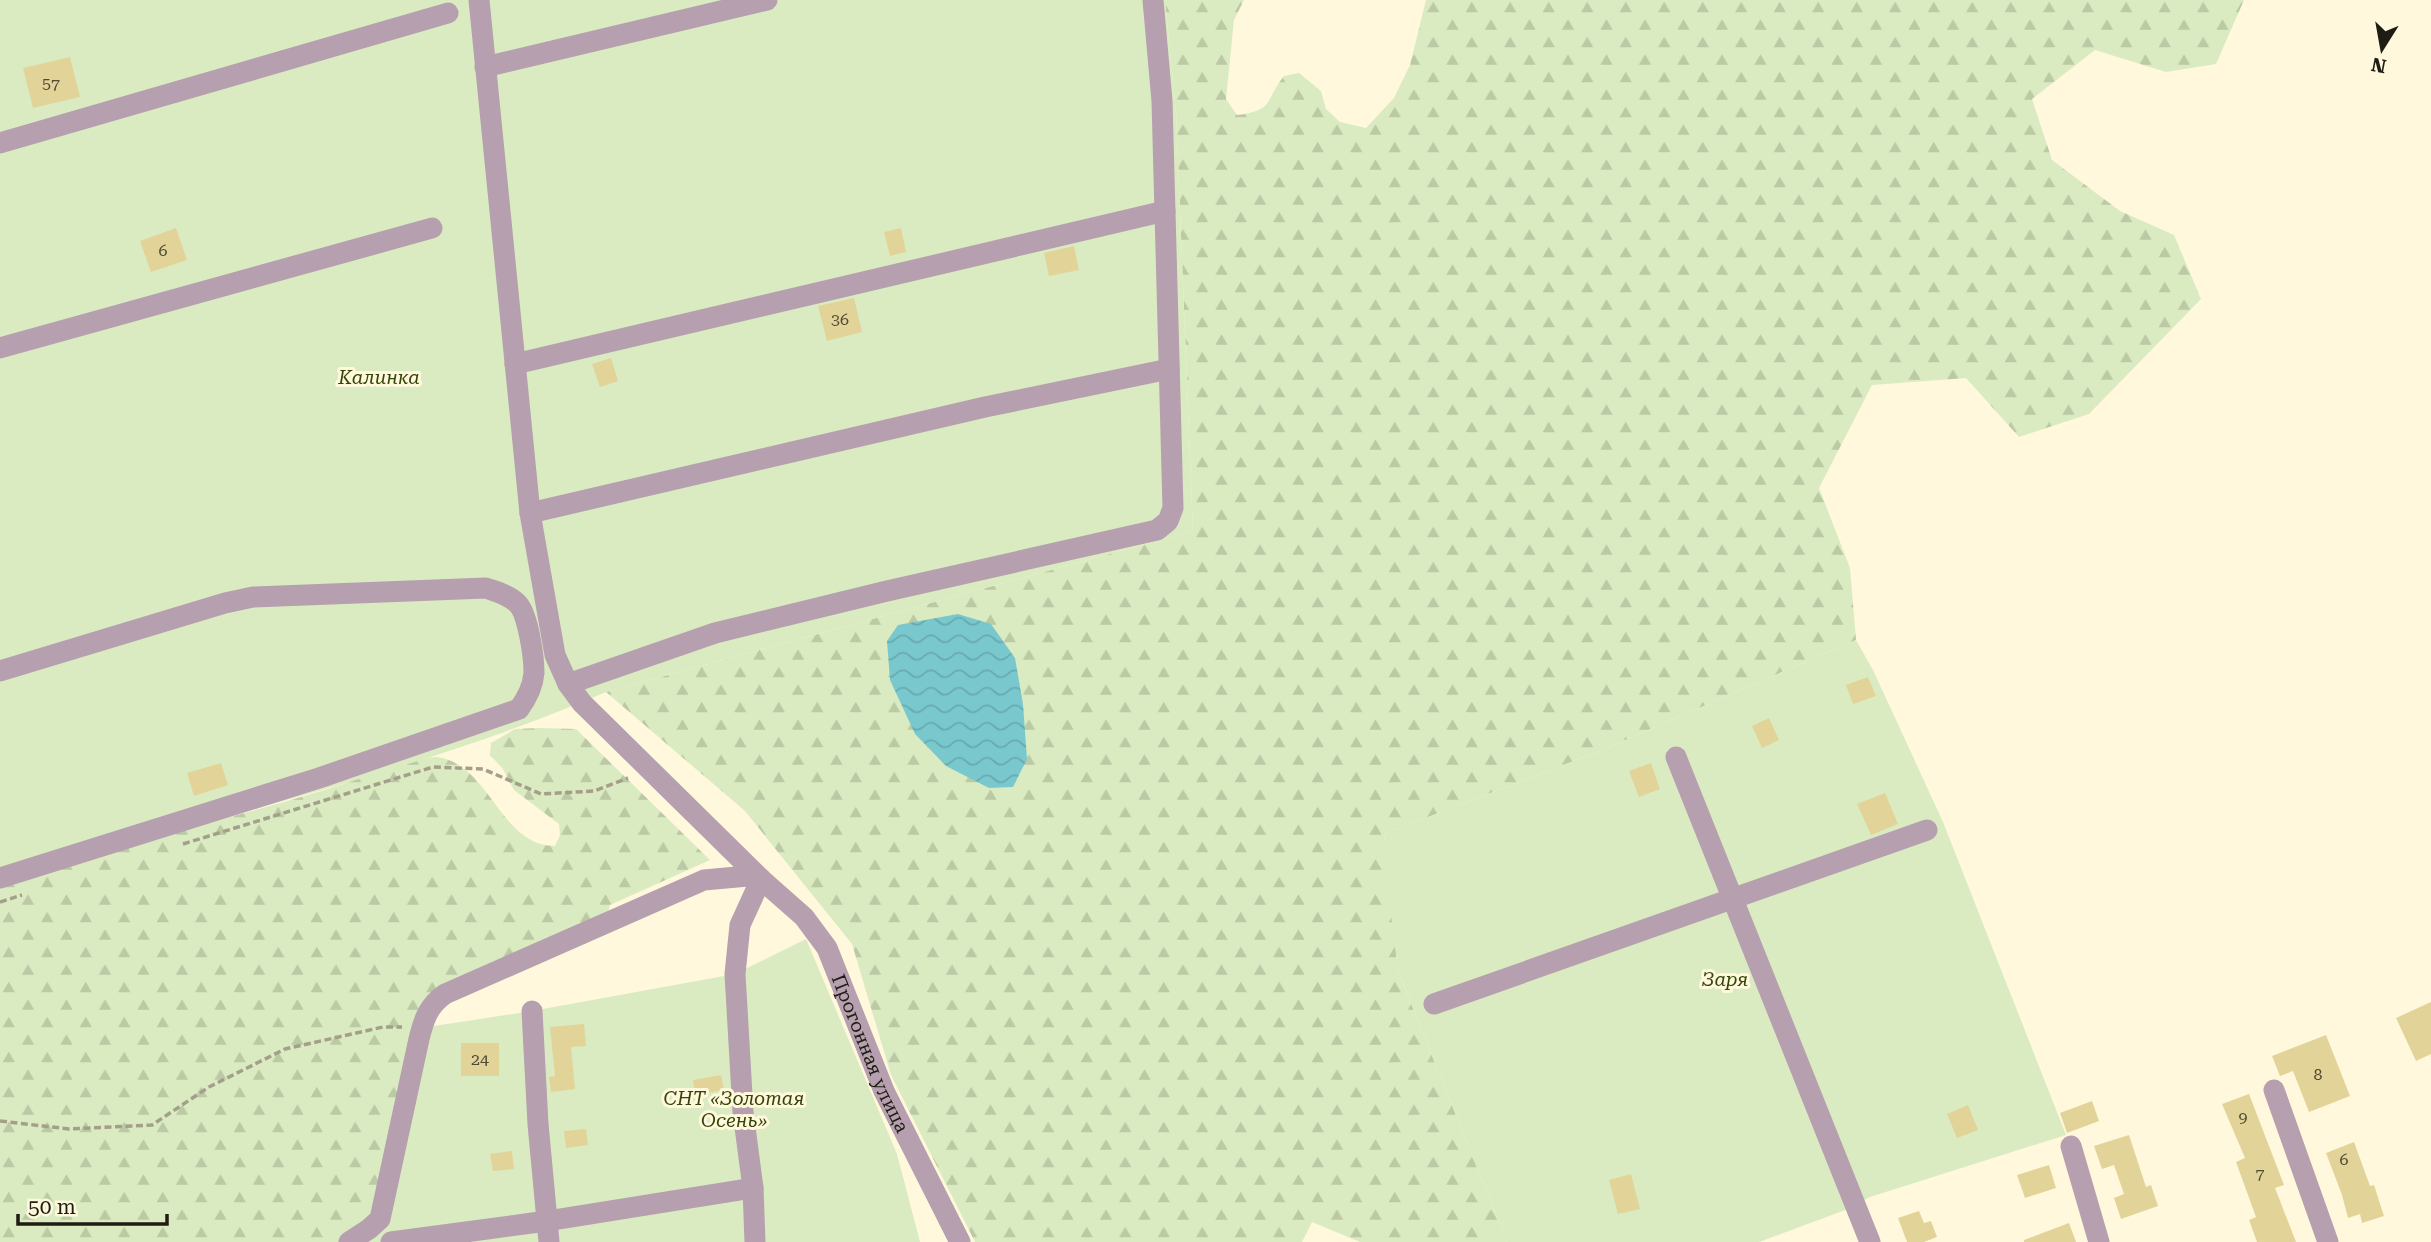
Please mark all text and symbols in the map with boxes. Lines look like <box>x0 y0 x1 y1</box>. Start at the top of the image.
north arrow <box>2347 14 2417 84</box>
text: N <box>2369 52 2388 78</box>
house number: 57 <box>42 74 60 93</box>
house number: 6 <box>159 241 168 260</box>
house number: 36 <box>831 310 849 329</box>
park label: Калинка <box>337 366 420 389</box>
park label: Заря <box>1702 968 1748 991</box>
street label: Прогонная улица <box>827 971 915 1137</box>
house number: 24 <box>471 1050 489 1069</box>
house number: 8 <box>2314 1065 2323 1084</box>
park label: СНТ «Золотая Осень» <box>664 1087 804 1132</box>
house number: 9 <box>2239 1108 2248 1127</box>
house number: 6 <box>2340 1150 2349 1169</box>
house number: 7 <box>2256 1164 2265 1183</box>
scale bar <box>18 1182 166 1226</box>
text: 50 m <box>28 1195 76 1219</box>

